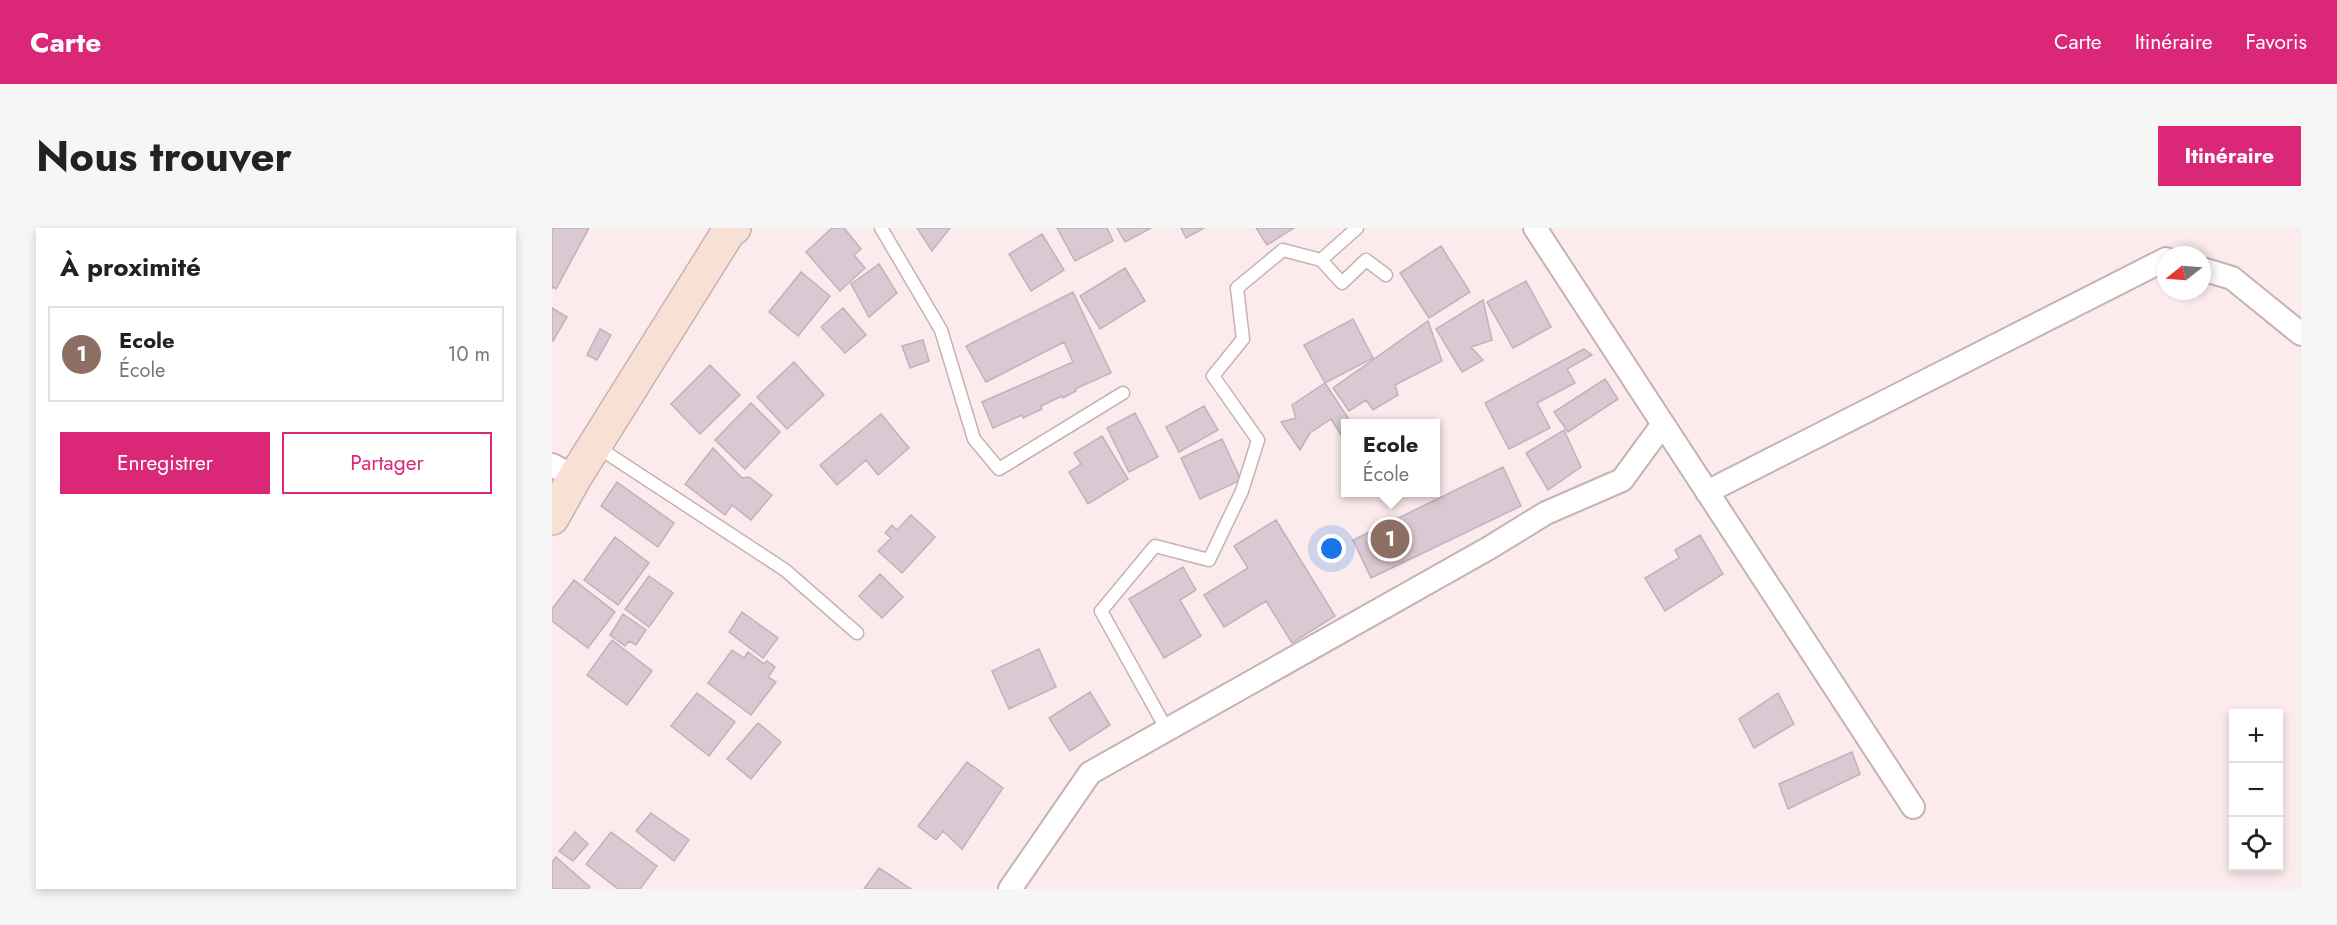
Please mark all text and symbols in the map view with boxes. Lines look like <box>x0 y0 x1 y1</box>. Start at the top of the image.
text: Carte <box>30 22 101 63</box>
text: Carte <box>2054 27 2102 57</box>
text: Itinéraire <box>2135 27 2213 57</box>
text: Favoris <box>2246 27 2307 57</box>
text: Nous trouver <box>36 126 292 187</box>
button: Itinéraire <box>2158 126 2301 186</box>
north arrow <box>2157 246 2211 300</box>
text: À proximité <box>60 248 201 286</box>
text: Ecole <box>119 324 175 356</box>
text: 1 <box>76 340 87 369</box>
text: 10 m <box>447 340 490 369</box>
text: École <box>119 356 165 385</box>
popup <box>1341 419 1440 497</box>
text: Ecole <box>1363 428 1418 460</box>
button: Enregistrer <box>60 432 270 494</box>
button: Partager <box>282 432 492 494</box>
text: École <box>1363 460 1409 489</box>
pin: 1 <box>1370 516 1410 562</box>
your location <box>1317 534 1346 563</box>
map controls <box>2229 709 2283 871</box>
button: + <box>2229 709 2283 763</box>
button: − <box>2229 763 2283 817</box>
button: locate <box>2229 817 2283 871</box>

